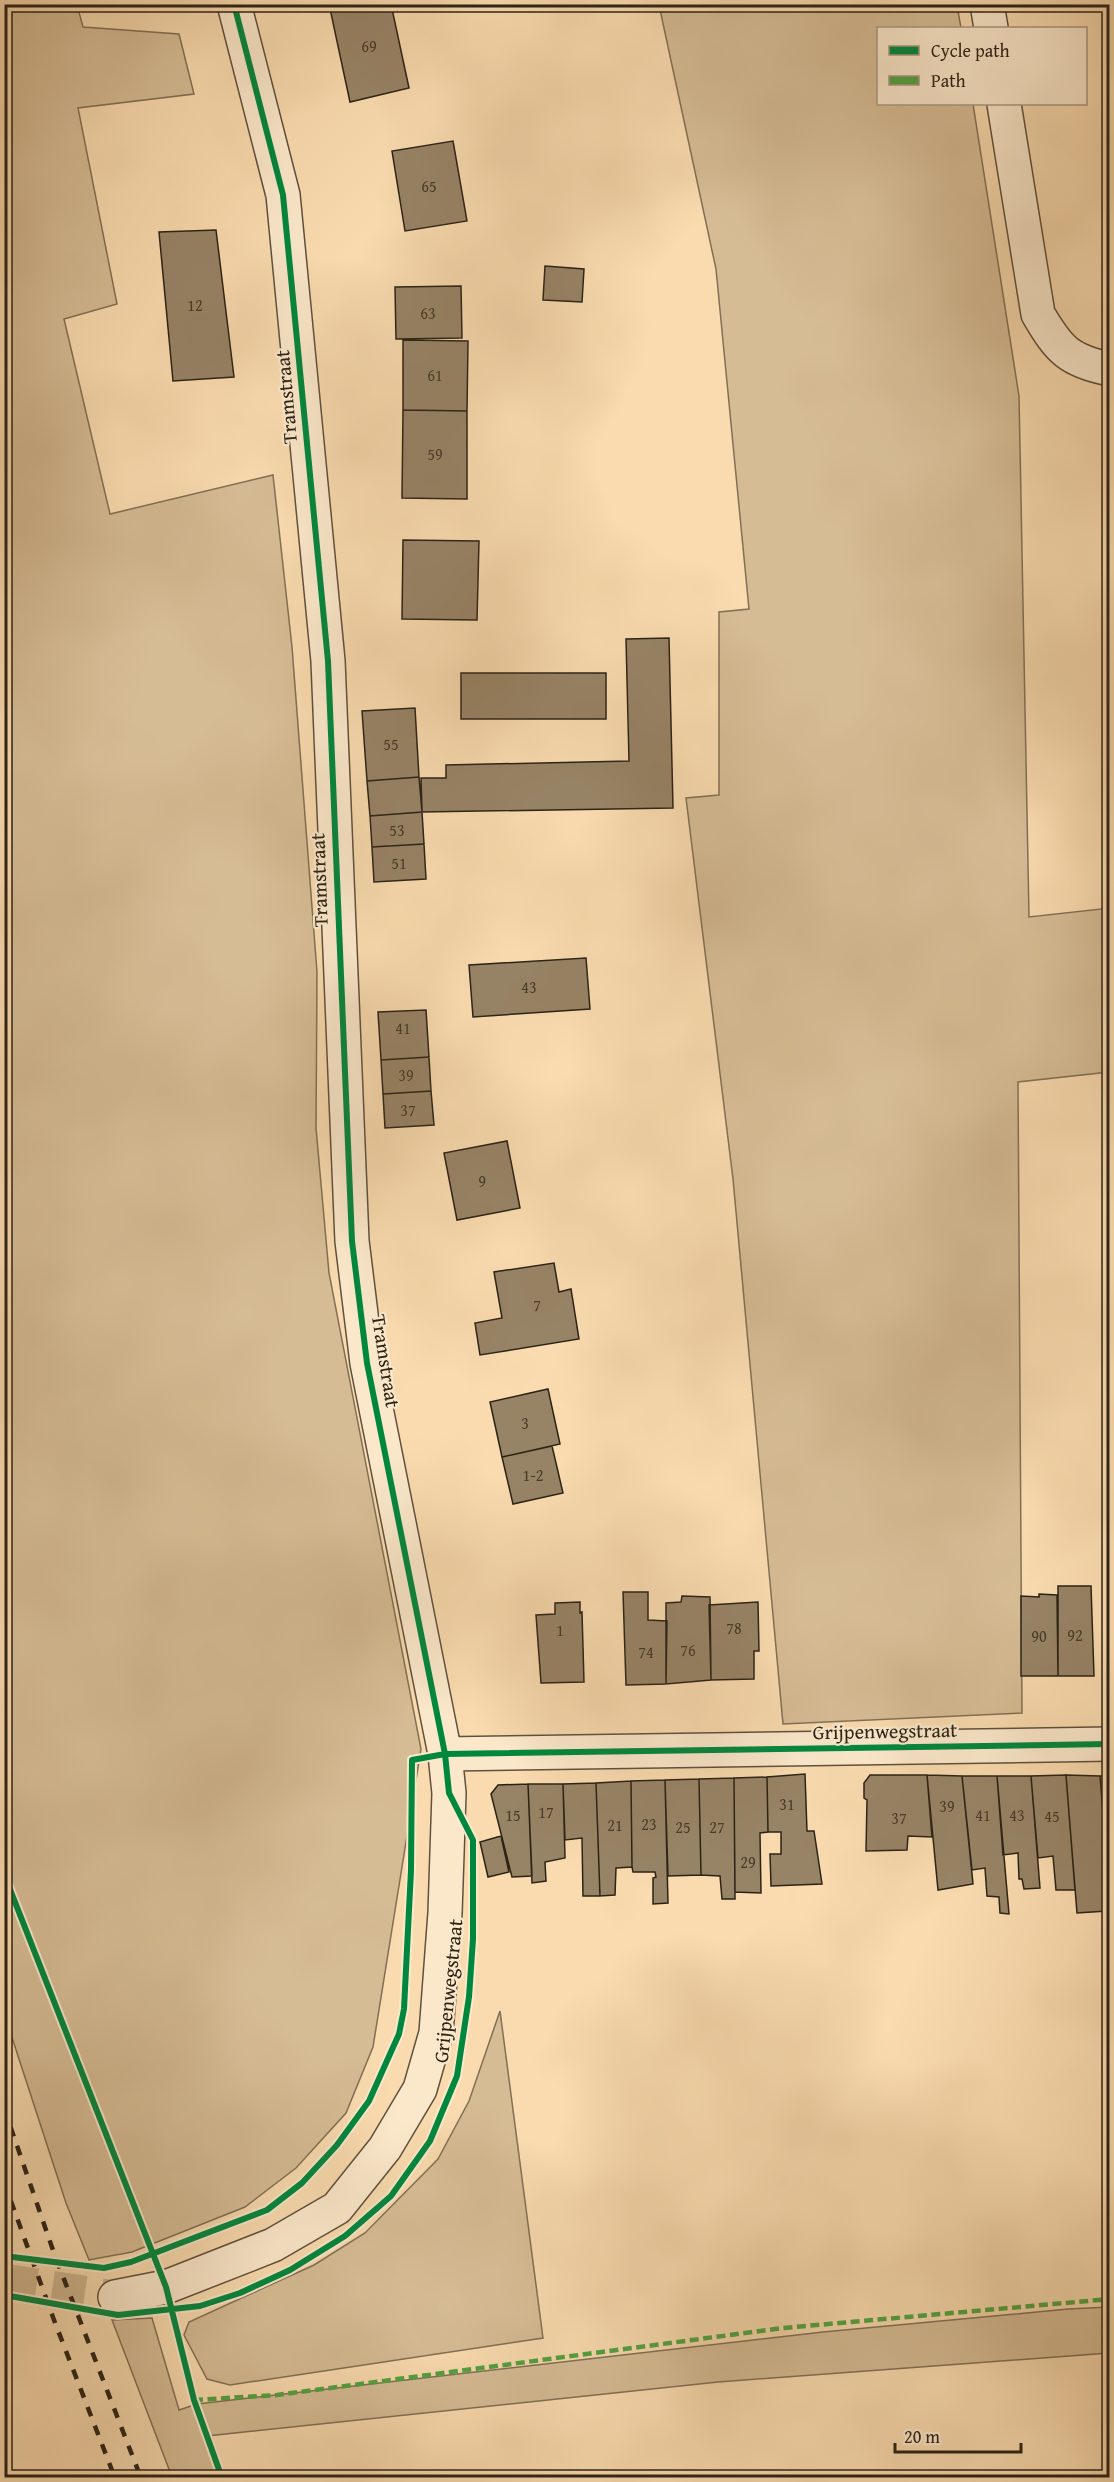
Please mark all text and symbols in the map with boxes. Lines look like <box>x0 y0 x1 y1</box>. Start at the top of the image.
legend <box>877 27 1087 105</box>
house number: 69 <box>361 34 377 58</box>
text: Cycle path <box>931 37 1010 64</box>
text: Path <box>931 67 966 94</box>
house number: 65 <box>421 174 437 198</box>
house number: 12 <box>187 293 203 317</box>
house number: 63 <box>420 301 436 325</box>
street label: Tramstraat <box>267 349 304 445</box>
house number: 61 <box>427 363 443 387</box>
house number: 59 <box>427 442 443 466</box>
house number: 55 <box>383 732 399 756</box>
house number: 53 <box>389 818 405 842</box>
street label: Tramstraat <box>302 833 335 928</box>
house number: 51 <box>391 851 407 875</box>
house number: 43 <box>521 975 537 999</box>
house number: 41 <box>395 1016 411 1040</box>
house number: 39 <box>398 1063 414 1087</box>
house number: 37 <box>400 1098 416 1122</box>
house number: 9 <box>478 1169 486 1193</box>
house number: 7 <box>533 1293 541 1317</box>
street label: Tramstraat <box>365 1312 408 1410</box>
house number: 3 <box>521 1411 529 1435</box>
house number: 1-2 <box>523 1463 543 1487</box>
house number: 78 <box>726 1616 742 1640</box>
house number: 1 <box>556 1618 564 1642</box>
house number: 92 <box>1067 1623 1083 1647</box>
house number: 90 <box>1031 1624 1047 1648</box>
house number: 76 <box>680 1638 696 1662</box>
house number: 74 <box>638 1640 654 1664</box>
street label: Grijpenwegstraat <box>812 1715 958 1746</box>
house number: 31 <box>779 1792 795 1816</box>
house number: 39 <box>939 1794 955 1818</box>
house number: 17 <box>538 1800 554 1824</box>
house number: 15 <box>505 1803 521 1827</box>
house number: 41 <box>975 1803 991 1827</box>
house number: 43 <box>1009 1803 1025 1827</box>
house number: 45 <box>1044 1804 1060 1828</box>
house number: 37 <box>891 1806 907 1830</box>
house number: 23 <box>641 1812 657 1836</box>
house number: 21 <box>607 1813 623 1837</box>
house number: 25 <box>675 1815 691 1839</box>
house number: 27 <box>709 1815 725 1839</box>
house number: 29 <box>740 1850 756 1874</box>
street label: Grijpenwegstraat <box>426 1918 469 2064</box>
scale bar <box>895 2416 1021 2454</box>
text: 20 m <box>904 2423 940 2450</box>

